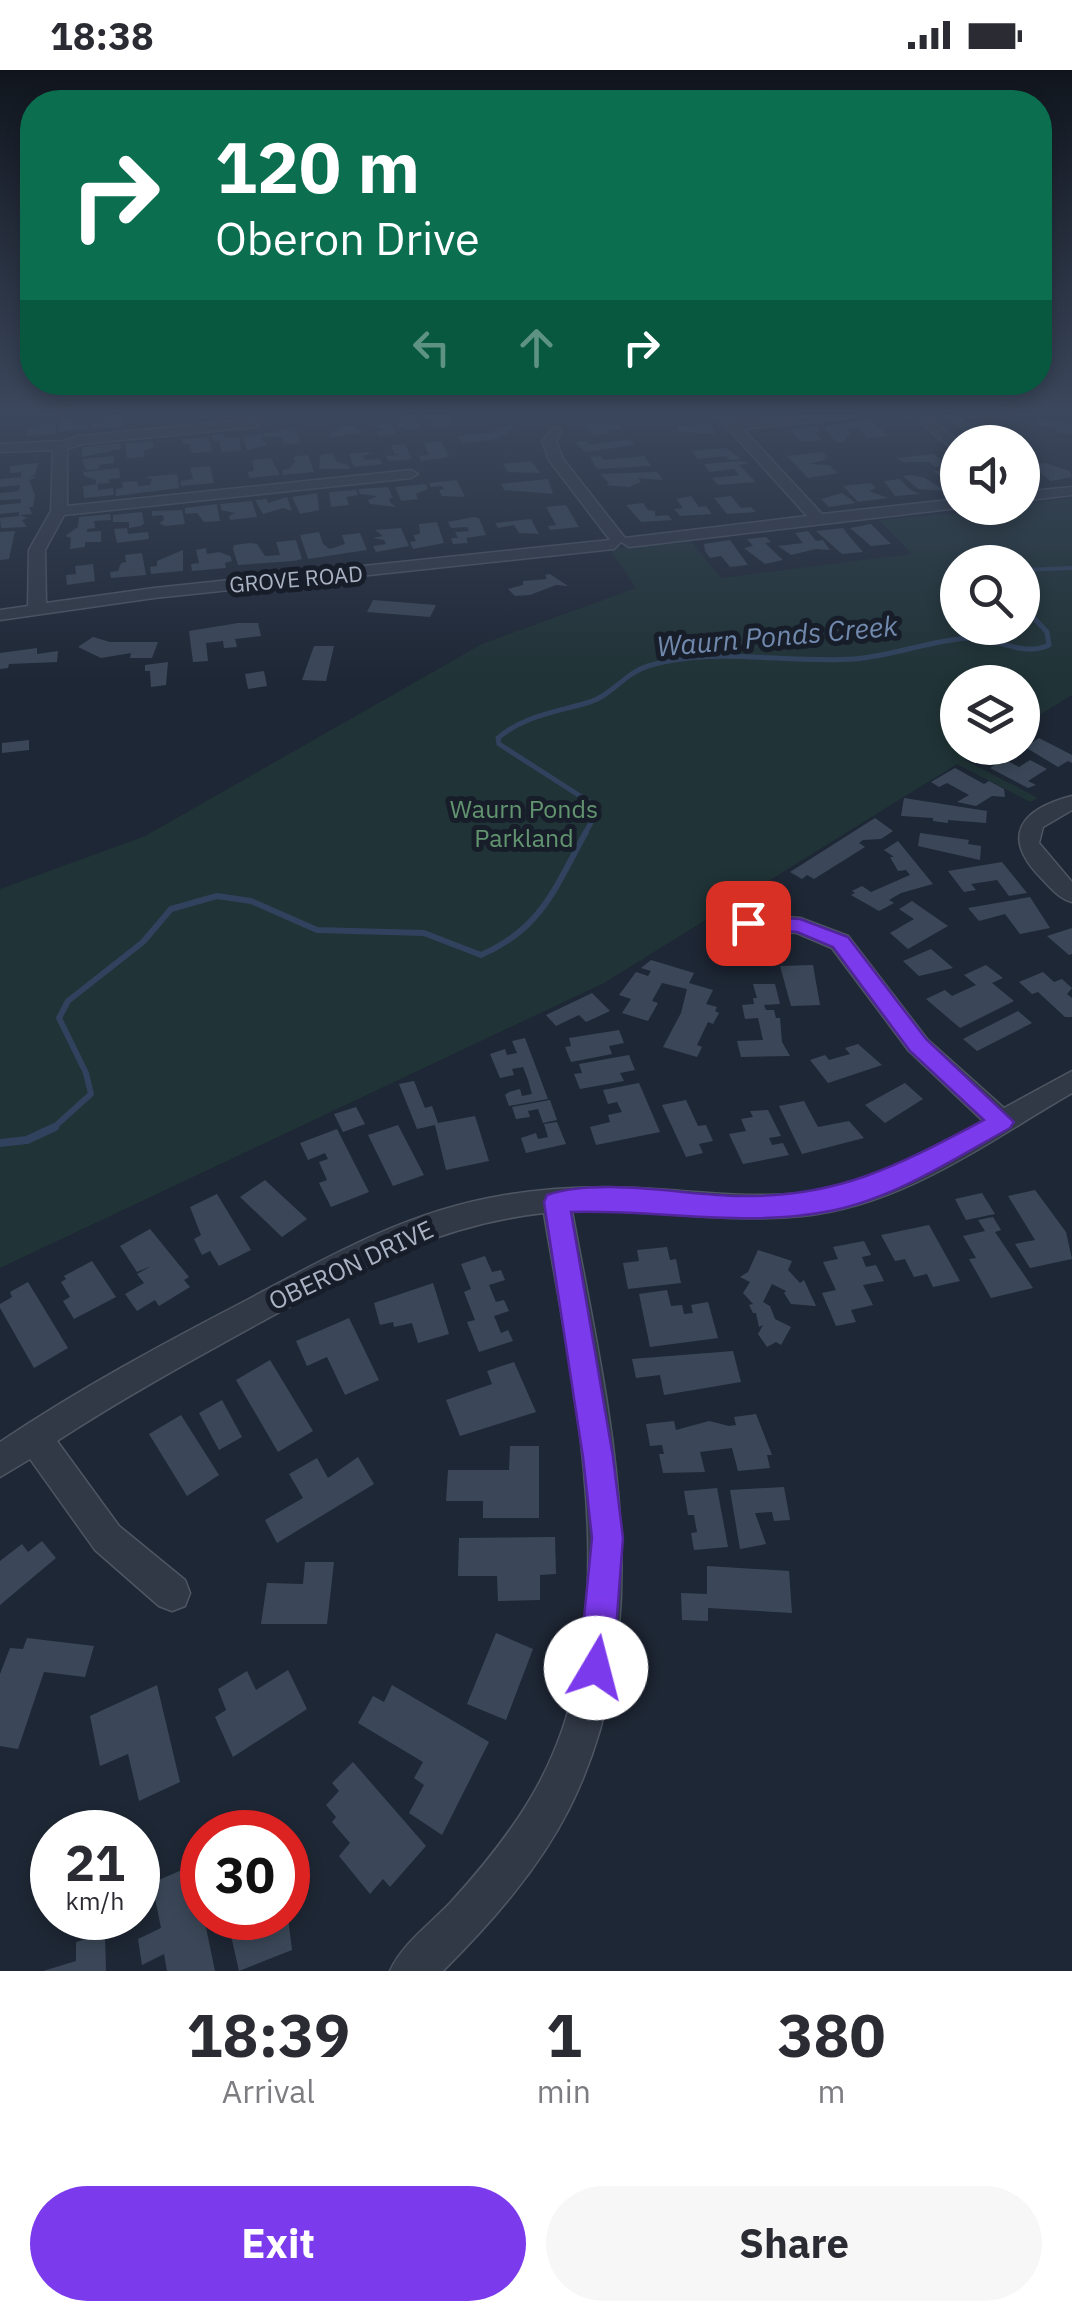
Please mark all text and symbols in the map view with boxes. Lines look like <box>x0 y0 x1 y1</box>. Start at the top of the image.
text: 18:38 <box>50 11 154 60</box>
text: 120 m <box>215 121 420 212</box>
icon: right <box>50 130 180 260</box>
text: Oberon Drive <box>215 209 480 267</box>
icon: left <box>404 320 459 375</box>
icon: ahead <box>509 320 564 375</box>
icon: right <box>614 320 669 375</box>
map controls <box>940 425 1040 765</box>
button: sound <box>940 425 1040 525</box>
button: search <box>940 545 1040 645</box>
street label: GROVE ROAD <box>228 558 364 599</box>
water label: Waurn Ponds Creek <box>655 606 899 664</box>
button: layers <box>940 665 1040 765</box>
park label: Waurn Ponds Parkland <box>450 792 598 854</box>
pin <box>706 881 791 966</box>
icon: arrive <box>721 896 776 951</box>
street label: OBERON DRIVE <box>263 1212 439 1317</box>
position arrow <box>544 1616 648 1720</box>
speed limit sign: 30 <box>180 1810 310 1940</box>
text: 21 <box>65 1830 125 1895</box>
text: km/h <box>66 1884 124 1917</box>
text: 18:39 <box>187 1995 350 2074</box>
text: 1 <box>546 1995 582 2074</box>
text: 380 <box>777 1995 885 2074</box>
text: Arrival <box>222 2070 315 2112</box>
text: min <box>537 2070 591 2112</box>
text: m <box>818 2070 845 2112</box>
button: Exit <box>30 2186 526 2301</box>
button: Share <box>546 2186 1042 2301</box>

